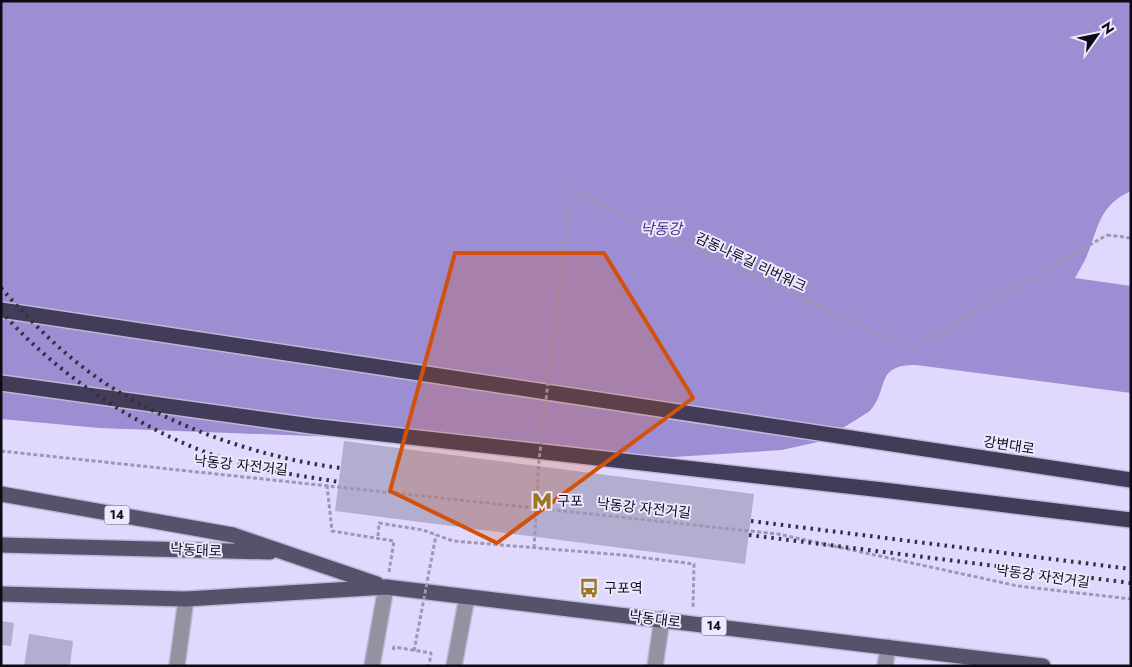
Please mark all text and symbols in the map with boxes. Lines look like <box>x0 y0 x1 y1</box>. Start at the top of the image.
north arrow <box>1072 10 1122 60</box>
text: N <box>1096 18 1119 38</box>
water label: 낙동강 <box>640 218 684 240</box>
street label: 감동나루길 리버워크 <box>692 228 810 296</box>
street label: 강변대로 <box>982 431 1036 459</box>
street label: 낙동강 자전거길 <box>193 450 289 480</box>
metro station icon: 구포 <box>531 490 553 512</box>
place label: 구포 <box>557 491 583 511</box>
street label: 낙동강 자전거길 <box>596 493 692 523</box>
road number: 14 <box>104 506 130 524</box>
street label: 낙동대로 <box>170 539 222 561</box>
street label: 낙동강 자전거길 <box>995 560 1091 592</box>
bus stop icon: 구포역 <box>578 577 600 599</box>
place label: 구포역 <box>604 578 643 598</box>
street label: 낙동대로 <box>628 606 682 632</box>
road number: 14 <box>702 616 726 636</box>

